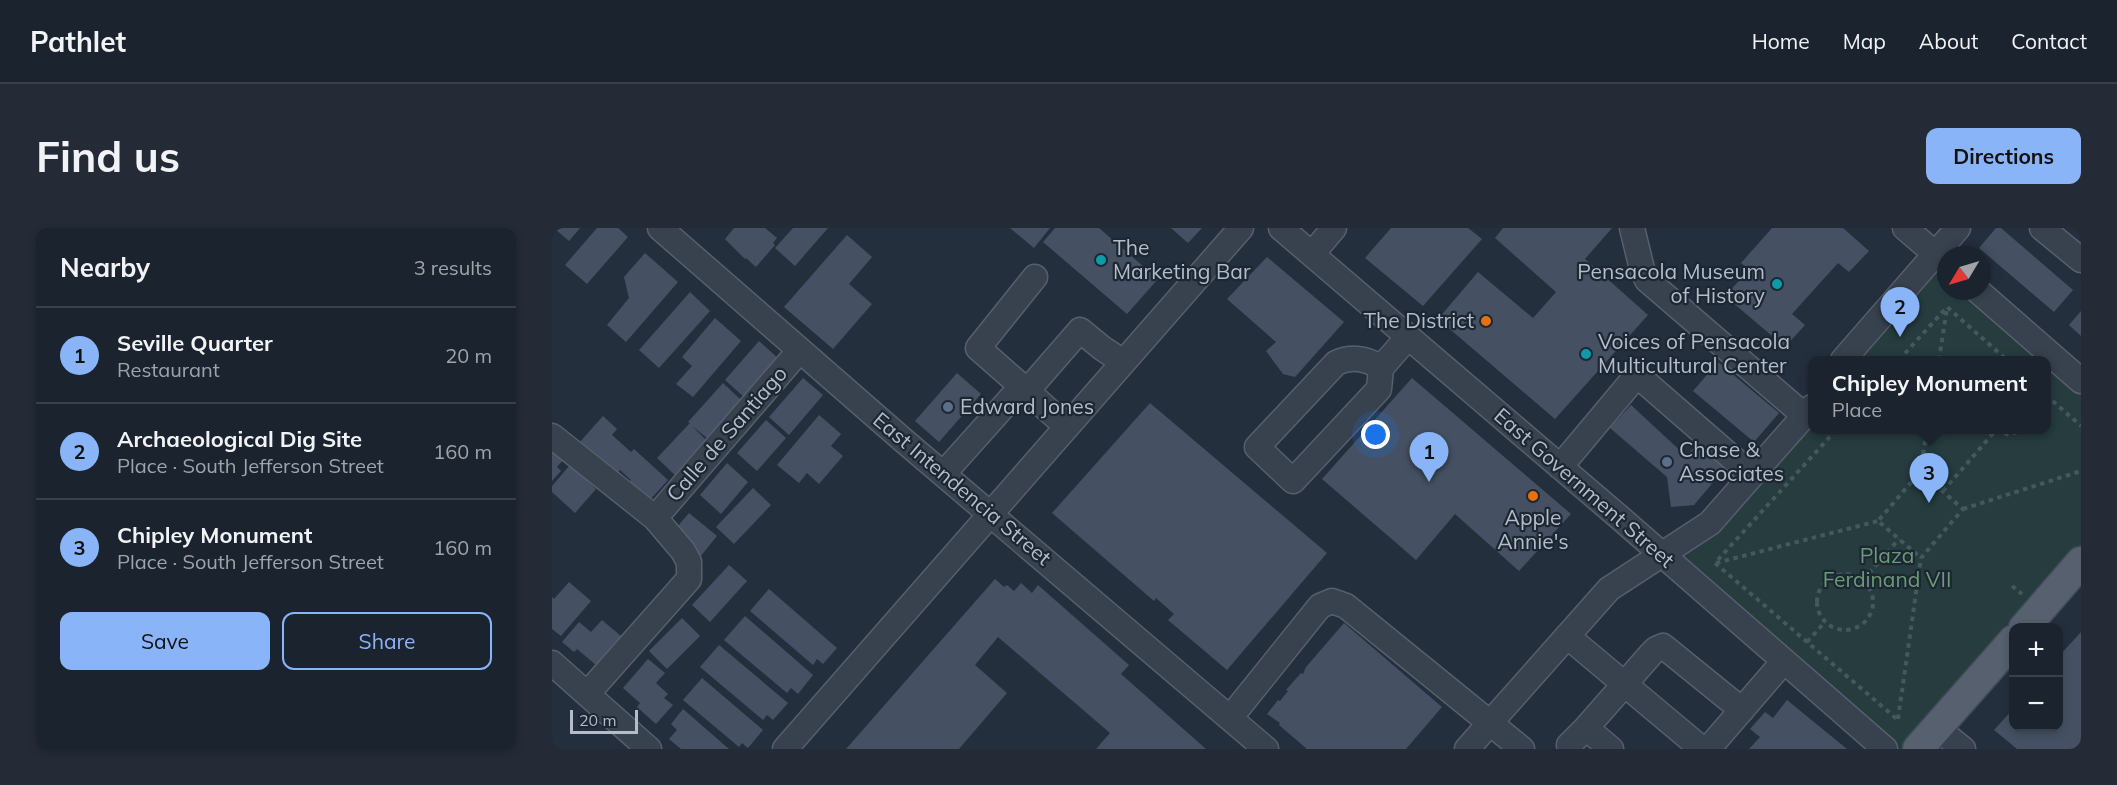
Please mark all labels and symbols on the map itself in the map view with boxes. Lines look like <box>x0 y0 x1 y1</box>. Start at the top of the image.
place label: The Marketing Bar <box>1113 234 1251 284</box>
north arrow <box>1937 246 1991 300</box>
marker: The Marketing Bar <box>1094 253 1108 267</box>
place label: Pensacola Museum of History <box>1577 258 1765 308</box>
marker: Pensacola Museum of History <box>1770 277 1784 291</box>
pin: 2 <box>1880 288 1920 337</box>
place label: The District <box>1363 307 1474 333</box>
marker: The District <box>1479 314 1493 328</box>
place label: Voices of Pensacola Multicultural Center <box>1598 328 1790 378</box>
marker: Voices of Pensacola Multicultural Center <box>1579 347 1593 361</box>
street label: Calle de Santiago <box>660 360 792 506</box>
place label: Edward Jones <box>960 393 1094 419</box>
marker: Edward Jones <box>941 400 955 414</box>
street label: East Government Street <box>1489 402 1680 573</box>
street label: East Intendencia Street <box>868 406 1057 570</box>
your location <box>1361 420 1390 449</box>
pin: 1 <box>1410 432 1448 482</box>
place label: Chase & Associates <box>1679 436 1784 486</box>
pin: 3 <box>1910 454 1948 503</box>
marker: Chase & Associates <box>1660 455 1674 469</box>
marker: Apple Annie's <box>1526 489 1540 503</box>
place label: Apple Annie's <box>1497 504 1569 554</box>
park label: Plaza Ferdinand VII <box>1823 542 1951 592</box>
scale bar <box>570 707 638 735</box>

